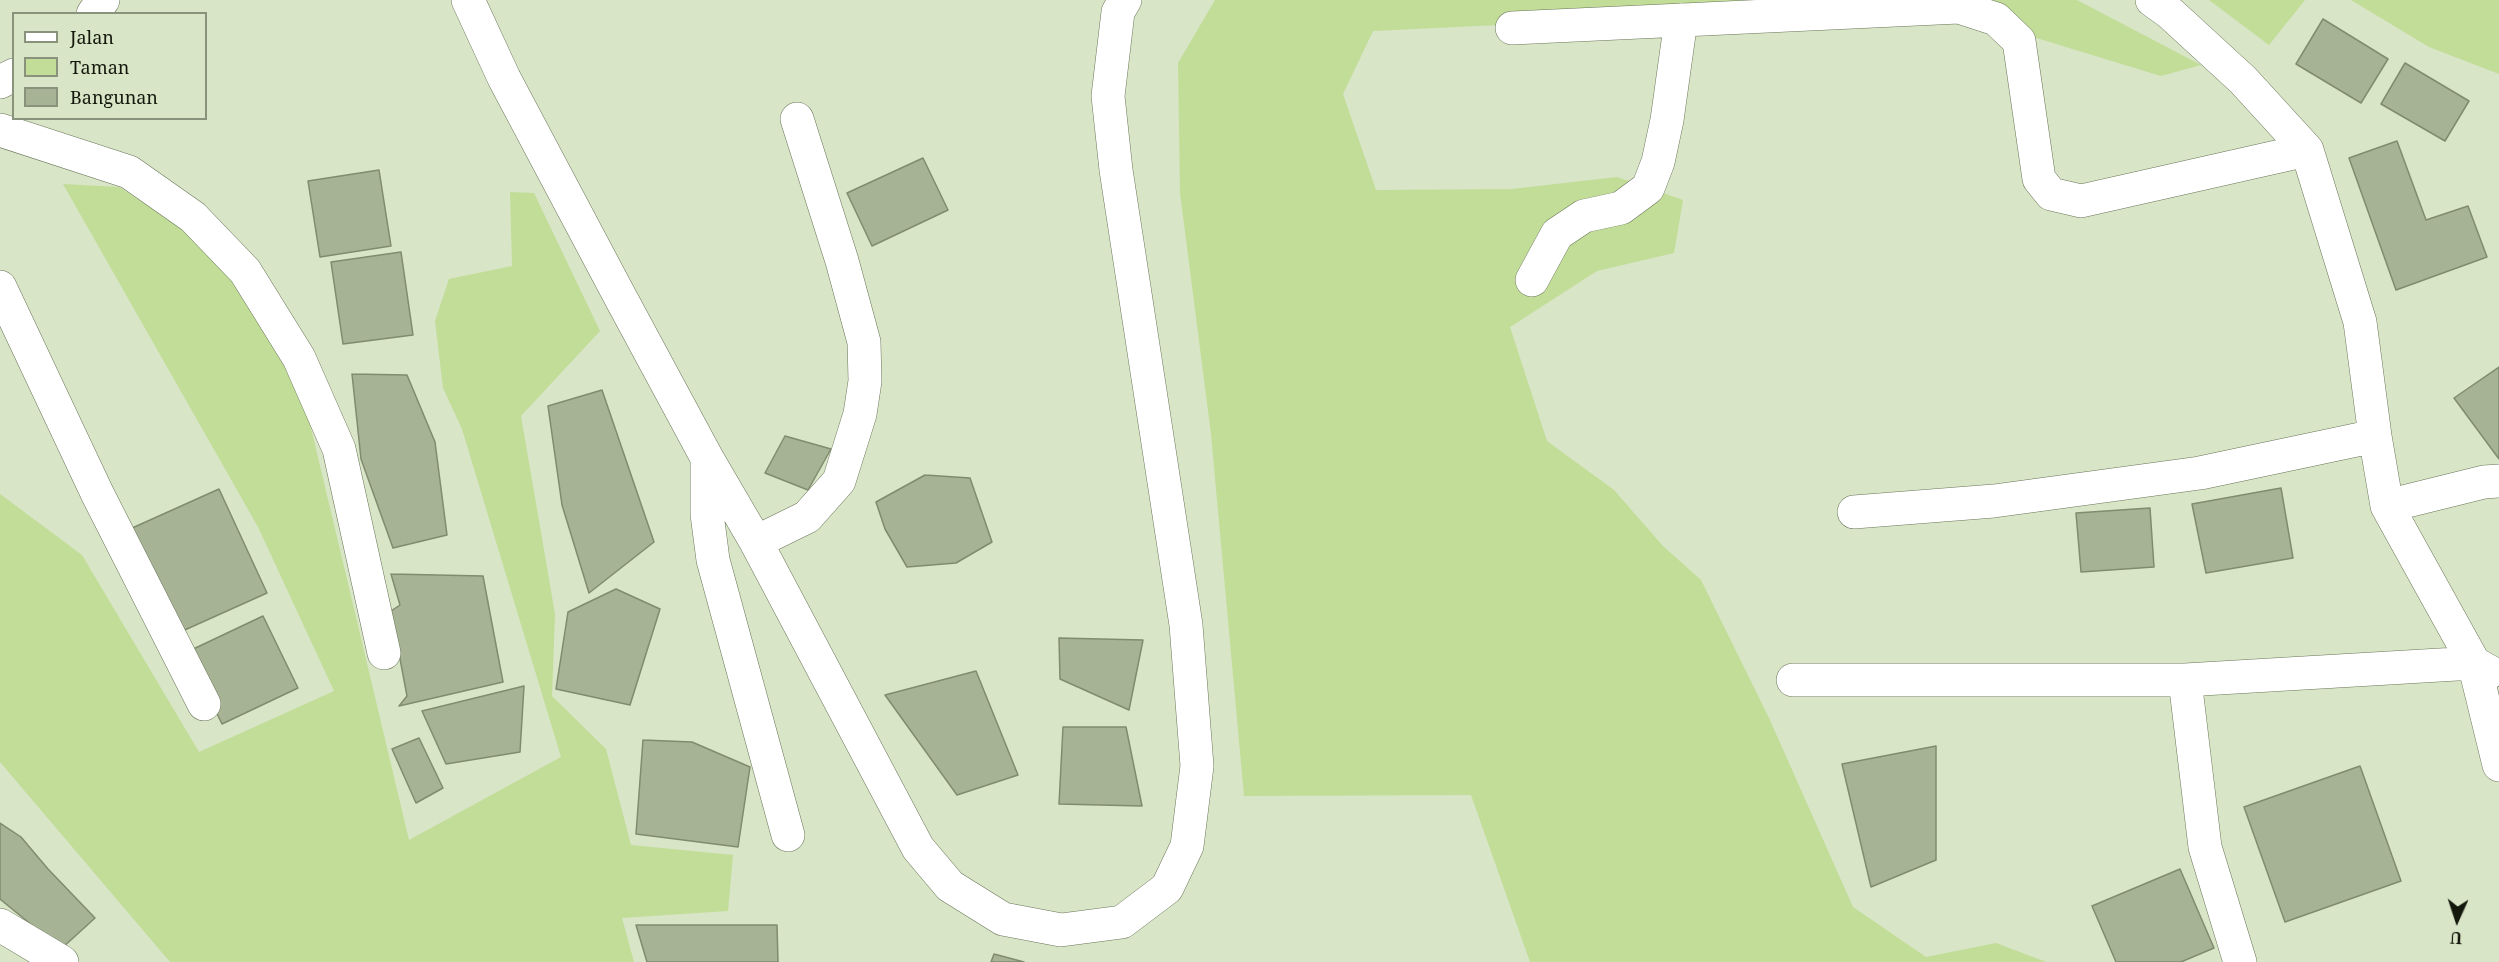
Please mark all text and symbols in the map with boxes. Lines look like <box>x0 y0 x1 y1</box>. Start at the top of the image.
legend <box>12 12 207 120</box>
text: Jalan <box>70 25 114 49</box>
text: Taman <box>70 55 129 79</box>
text: Bangunan <box>70 85 158 109</box>
north arrow <box>2427 890 2487 950</box>
text: U <box>2450 927 2463 949</box>

